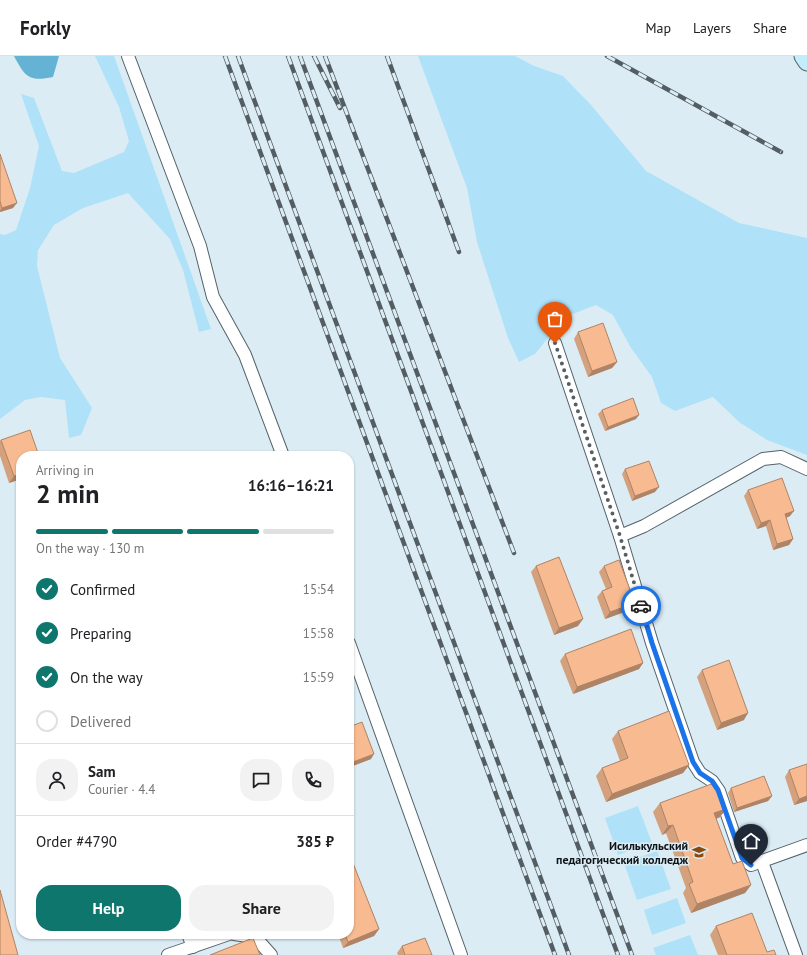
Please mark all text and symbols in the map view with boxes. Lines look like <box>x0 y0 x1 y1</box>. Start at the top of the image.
text: Forkly <box>20 16 71 40</box>
text: Map <box>645 19 671 37</box>
text: Layers <box>693 19 731 37</box>
text: Share <box>753 19 787 37</box>
pin <box>538 302 572 343</box>
icon: bag <box>544 308 566 330</box>
text: Arriving in <box>36 462 94 479</box>
text: 16:16–16:21 <box>248 476 334 495</box>
text: 2 min <box>36 477 99 510</box>
text: On the way · 130 m <box>36 540 144 557</box>
icon: check <box>36 578 58 600</box>
text: Confirmed <box>70 580 135 599</box>
text: 15:54 <box>303 581 334 598</box>
courier <box>621 586 661 626</box>
icon: car <box>630 595 652 617</box>
icon: check <box>36 622 58 644</box>
text: Preparing <box>70 624 132 643</box>
text: 15:58 <box>303 625 334 642</box>
icon: check <box>36 666 58 688</box>
text: On the way <box>70 668 143 687</box>
text: 15:59 <box>303 669 334 686</box>
text: Delivered <box>70 712 131 731</box>
button: person <box>36 759 78 801</box>
button: chat <box>240 759 282 801</box>
button: phone <box>292 759 334 801</box>
text: Sam <box>88 762 115 781</box>
text: Courier · 4.4 <box>88 781 155 798</box>
pin <box>734 824 768 865</box>
icon: home <box>740 830 762 852</box>
text: Order #4790 <box>36 832 117 851</box>
text: 385 ₽ <box>296 832 334 851</box>
place label: Исилькульский педагогический колледж <box>556 838 689 867</box>
school or university icon: Исилькульский педагогический колледж <box>691 844 707 860</box>
button: Help <box>36 885 181 931</box>
button: Share <box>189 885 334 931</box>

